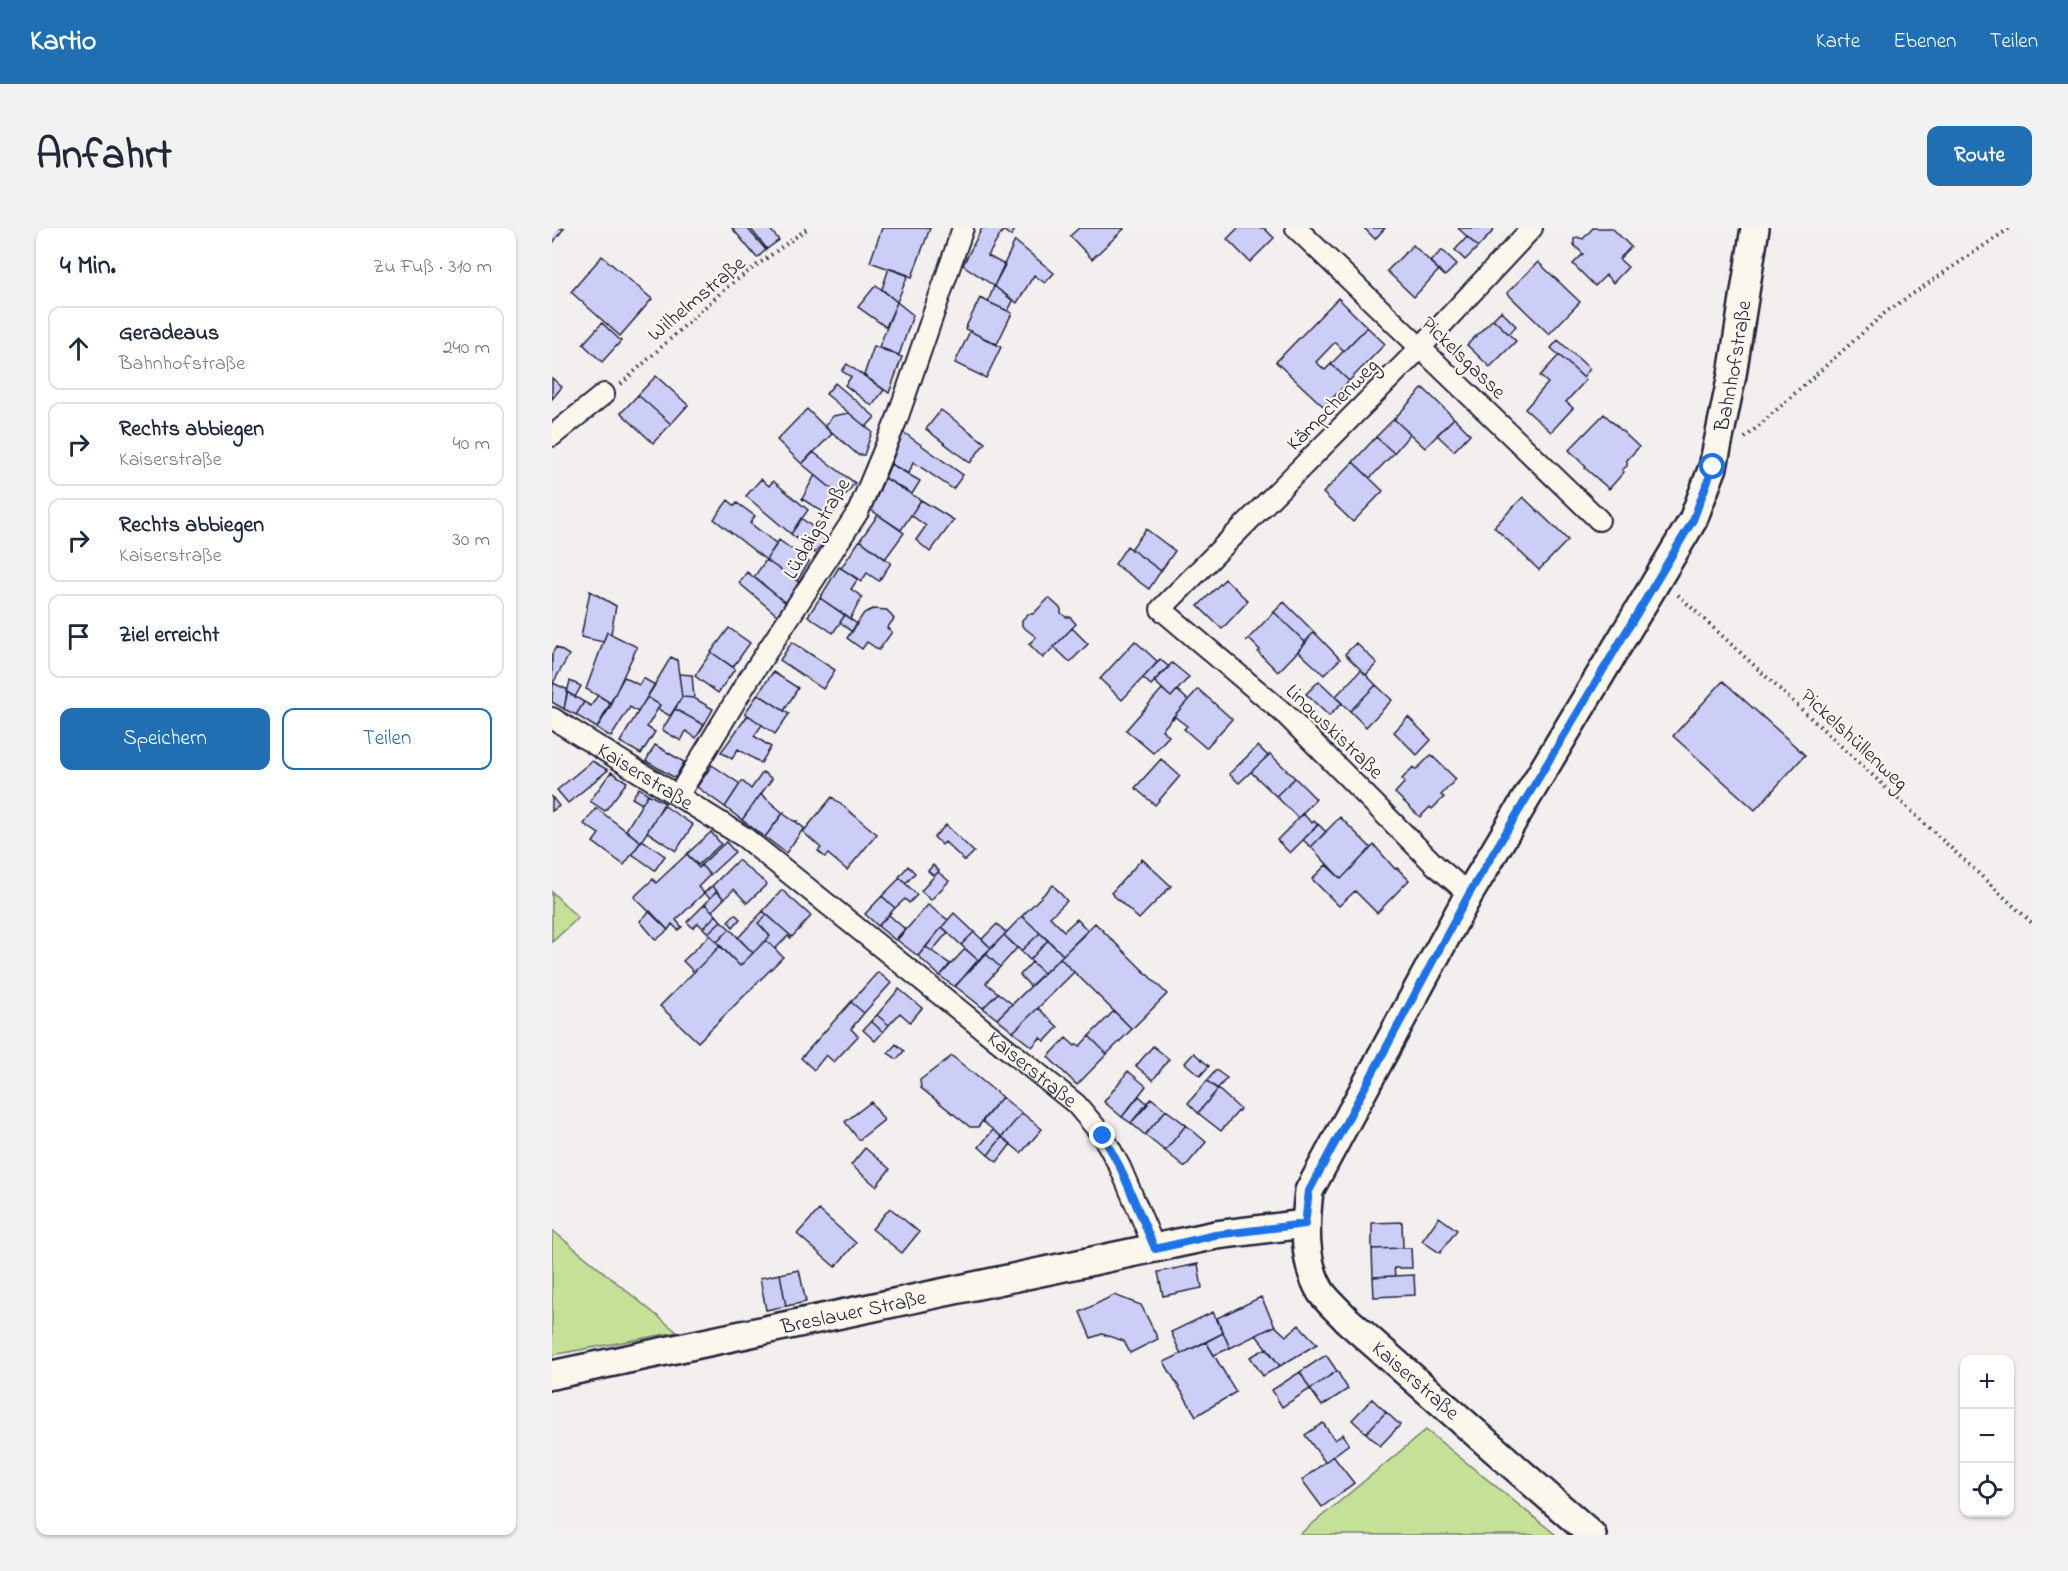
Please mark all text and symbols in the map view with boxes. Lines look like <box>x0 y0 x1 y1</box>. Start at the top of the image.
text: Kartio <box>30 22 96 63</box>
text: Karte <box>1816 27 1860 57</box>
text: Ebenen <box>1893 27 1956 57</box>
text: Teilen <box>1989 27 2038 57</box>
text: Anfahrt <box>36 126 172 187</box>
button: Route <box>1927 126 2032 186</box>
text: 4 Min. <box>60 248 116 286</box>
street label: Wilhelmstraße <box>642 249 753 350</box>
text: Zu Fuß · 310 m <box>373 253 492 282</box>
street label: Bahnhofstraße <box>1708 298 1761 435</box>
street label: Pickelsgasse <box>1412 310 1512 409</box>
text: Geradeaus <box>119 318 219 350</box>
icon: ahead <box>62 332 95 365</box>
text: 240 m <box>443 334 490 363</box>
text: Bahnhofstraße <box>119 350 245 379</box>
street label: Kämpchenweg <box>1280 352 1388 460</box>
text: Rechts abbiegen <box>119 414 264 446</box>
icon: right <box>62 428 95 461</box>
text: 40 m <box>453 430 490 459</box>
text: Kaiserstraße <box>119 446 222 475</box>
route start <box>1699 453 1725 479</box>
street label: Lüddigstraße <box>777 472 861 586</box>
text: Rechts abbiegen <box>119 510 264 542</box>
icon: right <box>62 524 95 557</box>
text: 30 m <box>453 526 490 555</box>
text: Kaiserstraße <box>119 542 222 571</box>
icon: arrive <box>62 620 95 653</box>
text: Ziel erreicht <box>119 620 219 652</box>
street label: Linowskistraße <box>1278 678 1390 787</box>
street label: Pickelshüllenweg <box>1792 682 1914 800</box>
button: Speichern <box>60 708 270 770</box>
button: Teilen <box>282 708 492 770</box>
street label: Kaiserstraße <box>591 736 699 819</box>
street label: Kaiserstraße <box>980 1025 1083 1116</box>
route end <box>1089 1122 1115 1148</box>
street label: Breslauer Straße <box>777 1283 930 1344</box>
street label: Kaiserstraße <box>1364 1335 1466 1429</box>
map controls <box>1960 1355 2014 1517</box>
button: + <box>1960 1355 2014 1409</box>
button: − <box>1960 1409 2014 1463</box>
button: locate <box>1960 1463 2014 1517</box>

